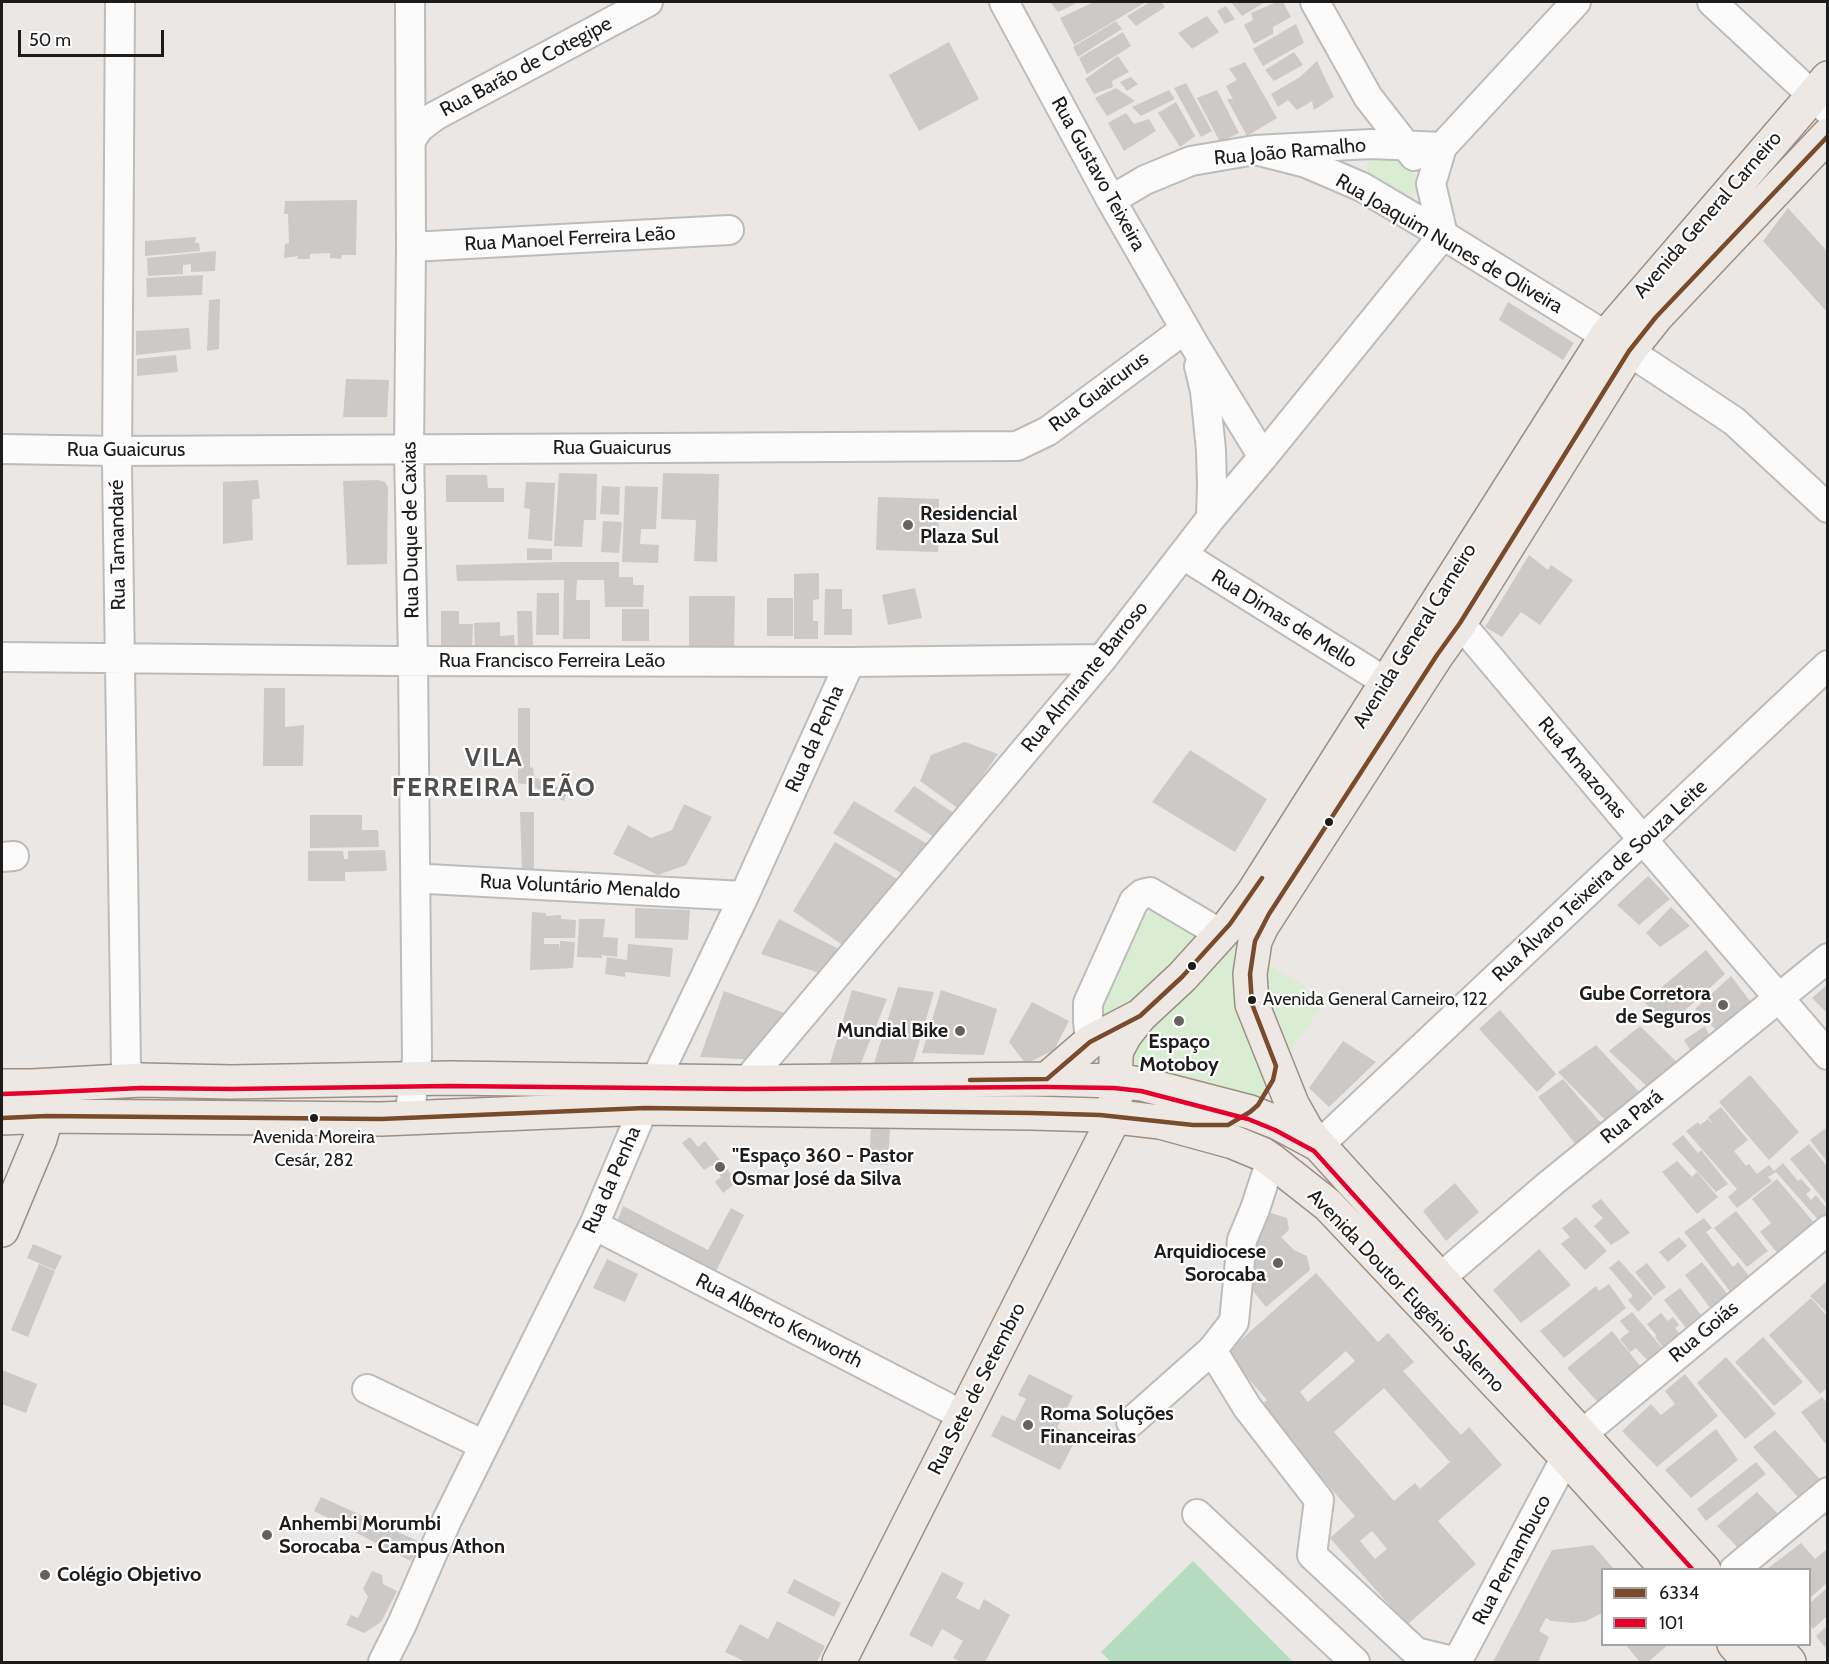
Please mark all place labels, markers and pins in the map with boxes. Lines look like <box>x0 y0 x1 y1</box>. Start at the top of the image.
place label: Residencial Plaza Sul <box>920 502 1018 549</box>
marker: Residencial Plaza Sul <box>901 518 915 532</box>
unlabelled marker <box>1323 816 1335 828</box>
unlabelled marker <box>1186 960 1198 972</box>
place label: Gube Corretora de Seguros <box>1579 982 1711 1029</box>
place label: Avenida General Carneiro, 122 <box>1263 989 1487 1011</box>
marker: Avenida General Carneiro, 122 <box>1246 994 1258 1006</box>
marker: Gube Corretora de Seguros <box>1716 998 1730 1012</box>
marker: Espaço Motoboy <box>1172 1014 1186 1028</box>
place label: Mundial Bike <box>837 1019 948 1043</box>
marker: Mundial Bike <box>953 1024 967 1038</box>
place label: Espaço Motoboy <box>1139 1030 1219 1077</box>
marker: Avenida Moreira Cesár, 282 <box>308 1112 320 1124</box>
place label: Avenida Moreira Cesár, 282 <box>253 1127 375 1170</box>
place label: "Espaço 360 - Pastor Osmar José da Silva <box>732 1144 914 1191</box>
marker: "Espaço 360 - Pastor Osmar José da Silva <box>713 1160 727 1174</box>
place label: Arquidiocese Sorocaba <box>1154 1240 1266 1287</box>
marker: Arquidiocese Sorocaba <box>1271 1256 1285 1270</box>
place label: Roma Soluções Financeiras <box>1040 1402 1174 1449</box>
marker: Roma Soluções Financeiras <box>1021 1418 1035 1432</box>
place label: Anhembi Morumbi Sorocaba - Campus Athon <box>279 1512 505 1559</box>
marker: Anhembi Morumbi Sorocaba - Campus Athon <box>260 1528 274 1542</box>
place label: Colégio Objetivo <box>57 1563 201 1587</box>
marker: Colégio Objetivo <box>38 1568 52 1582</box>

